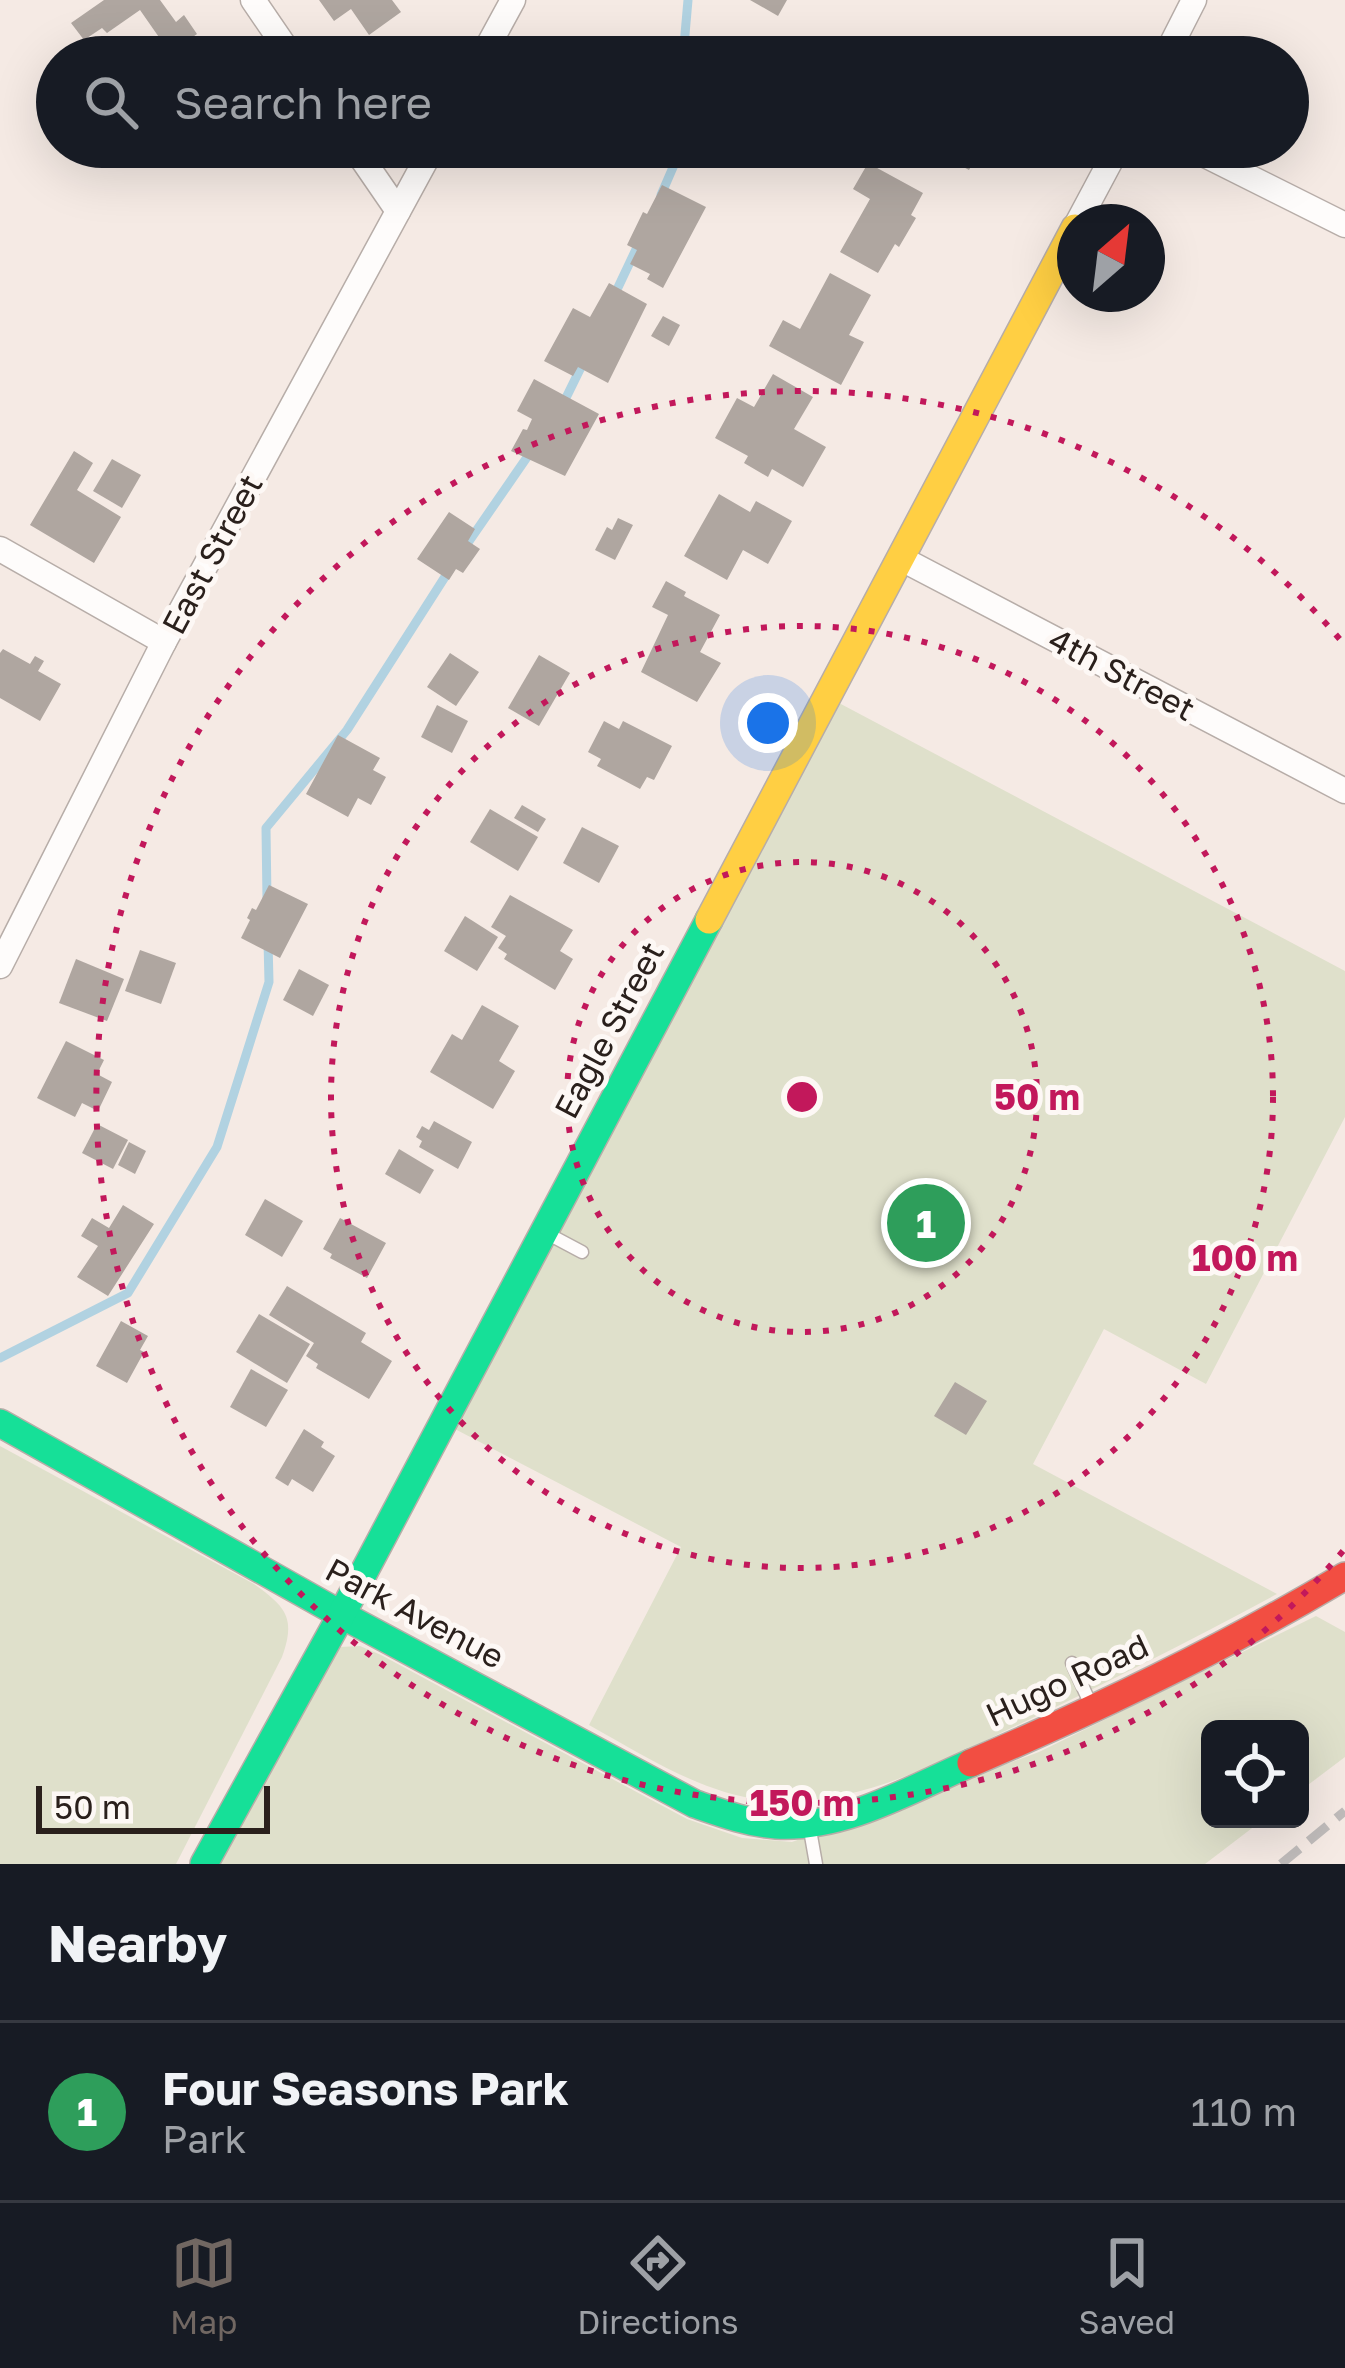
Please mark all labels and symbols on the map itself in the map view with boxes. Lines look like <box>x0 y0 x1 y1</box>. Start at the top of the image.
north arrow <box>1057 204 1165 312</box>
street label: East Street <box>153 467 270 640</box>
street label: 4th Street <box>1043 619 1202 728</box>
your location <box>738 693 798 753</box>
street label: Eagle Street <box>546 935 671 1125</box>
text: 50 m <box>994 1075 1080 1118</box>
centre of rings <box>781 1076 823 1118</box>
pin: 1 <box>887 1178 965 1268</box>
text: 100 m <box>1192 1236 1298 1279</box>
street label: Park Avenue <box>319 1549 511 1676</box>
street label: Hugo Road <box>980 1625 1154 1734</box>
scale bar <box>36 1780 270 1833</box>
text: 150 m <box>750 1781 854 1824</box>

